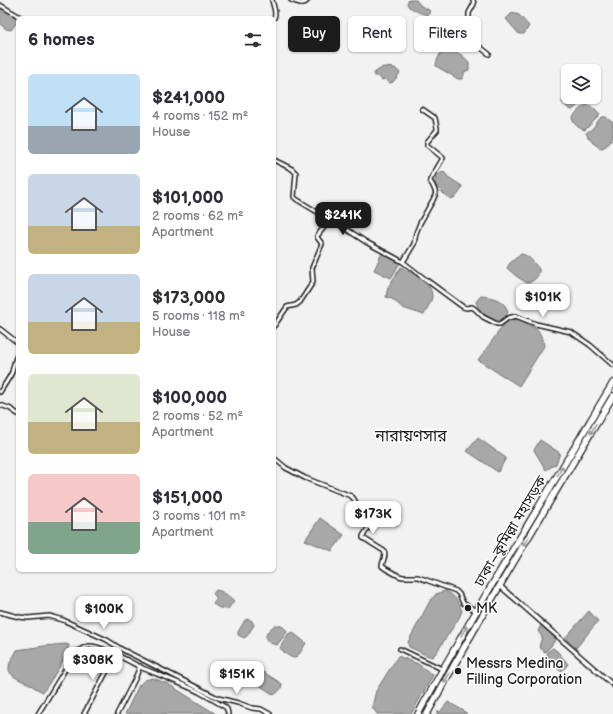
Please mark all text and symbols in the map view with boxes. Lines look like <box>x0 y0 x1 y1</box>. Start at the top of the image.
chip: Buy <box>288 16 340 52</box>
chip: Rent <box>348 16 406 52</box>
chip: Filters <box>414 16 481 52</box>
icon: filters <box>242 29 264 51</box>
text: 6 homes <box>28 30 95 50</box>
map controls <box>561 64 601 104</box>
button: layers <box>561 64 601 104</box>
text: $241,000 <box>152 88 225 108</box>
icon: home <box>60 90 108 138</box>
text: 4 rooms · 152 m² <box>152 108 248 124</box>
text: House <box>152 124 190 140</box>
text: $101,000 <box>152 188 224 208</box>
icon: home <box>60 190 108 238</box>
pin: $241K <box>315 202 371 236</box>
text: $241K <box>324 207 362 223</box>
text: 2 rooms · 62 m² <box>152 208 244 224</box>
text: Apartment <box>152 224 213 240</box>
pin: $101K <box>515 284 571 318</box>
text: $173,000 <box>152 288 225 308</box>
text: $101K <box>525 289 561 305</box>
icon: home <box>60 290 108 338</box>
text: 5 rooms · 118 m² <box>152 308 245 324</box>
text: House <box>152 324 190 340</box>
text: $100,000 <box>152 388 227 408</box>
icon: home <box>60 390 108 438</box>
text: 2 rooms · 52 m² <box>152 408 243 424</box>
one-way arrow <box>589 423 597 434</box>
text: Apartment <box>152 424 213 440</box>
district label: নারায়ণসার <box>374 427 447 446</box>
one-way arrow <box>556 466 564 477</box>
street label: ঢাকা–কুমিল্লা মহাসড়ক <box>470 472 550 590</box>
text: $151,000 <box>152 488 223 508</box>
icon: home <box>60 490 108 538</box>
pin: $173K <box>345 501 401 535</box>
text: $173K <box>354 506 392 522</box>
text: 3 rooms · 101 m² <box>152 508 246 524</box>
text: Apartment <box>152 524 213 540</box>
one-way arrow <box>522 535 530 547</box>
pin: $100K <box>76 596 132 630</box>
place label: MK <box>476 600 498 617</box>
text: $100K <box>84 601 124 617</box>
marker: MK <box>463 603 473 613</box>
one-way arrow <box>461 625 469 637</box>
pin: $308K <box>65 647 121 681</box>
text: $308K <box>73 652 113 668</box>
place label: Messrs Medina Filling Corporation <box>466 655 582 688</box>
pin: $151K <box>209 661 265 695</box>
text: $151K <box>219 666 255 682</box>
marker: Messrs Medina Filling Corporation <box>453 666 463 676</box>
one-way arrow <box>442 671 450 683</box>

